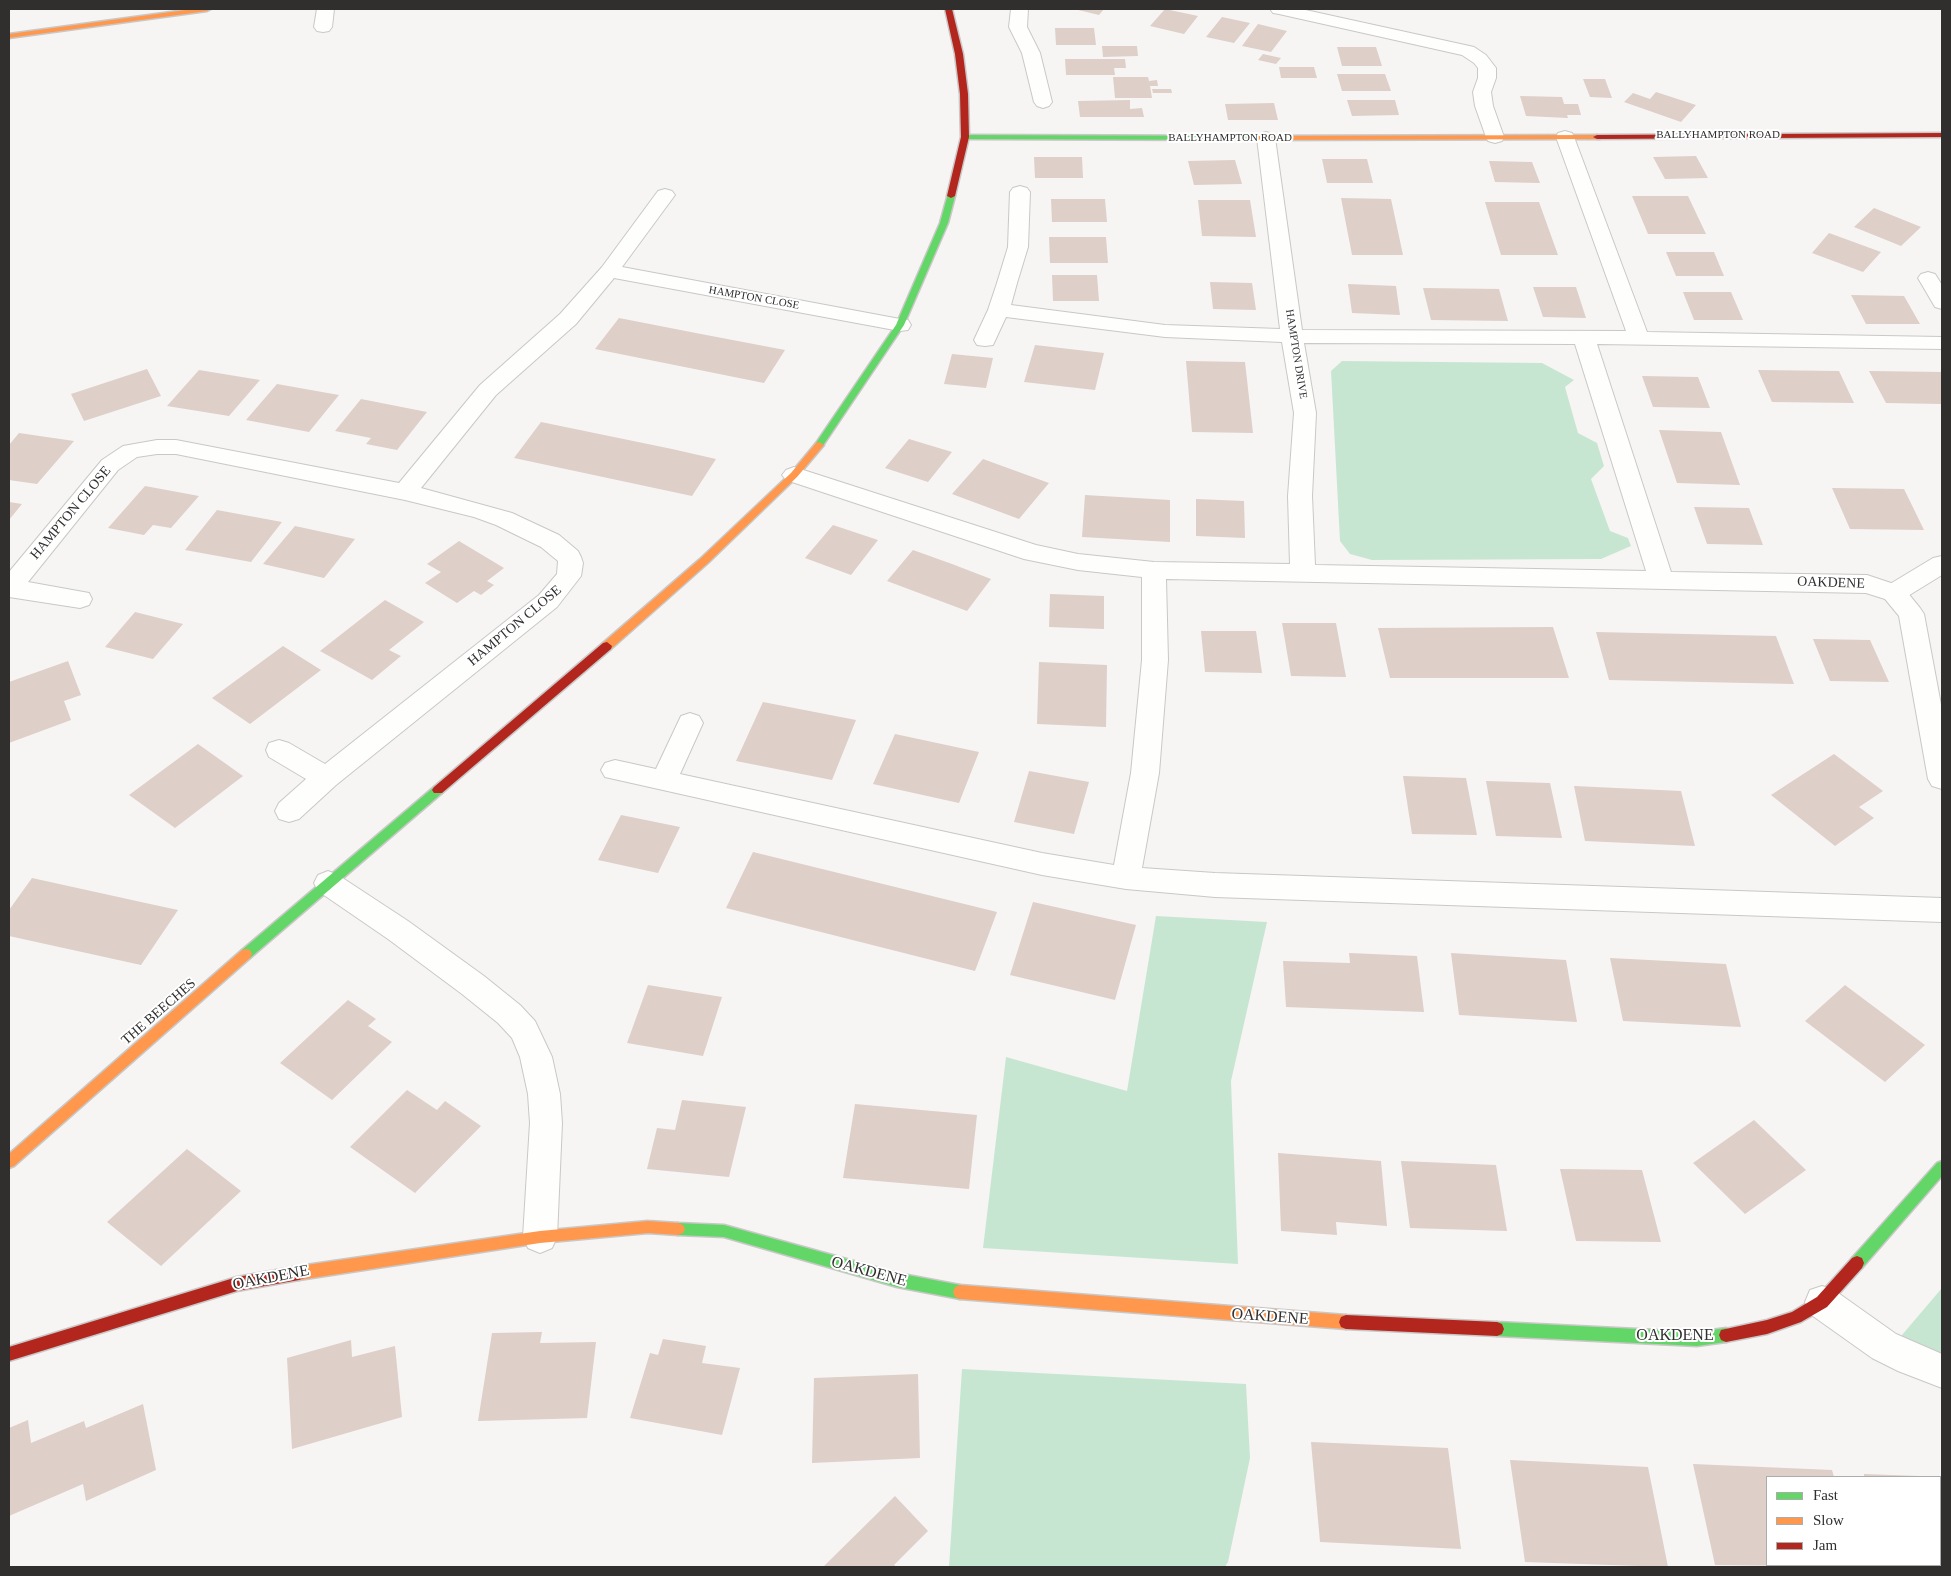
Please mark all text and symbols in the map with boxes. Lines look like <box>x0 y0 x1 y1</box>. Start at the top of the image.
street label: BALLYHAMPTON ROAD <box>1656 128 1780 142</box>
street label: BALLYHAMPTON ROAD <box>1168 131 1292 145</box>
street label: HAMPTON CLOSE <box>708 284 800 312</box>
street label: HAMPTON DRIVE <box>1282 308 1310 400</box>
street label: HAMPTON CLOSE <box>27 463 115 563</box>
street label: OAKDENE <box>1797 573 1865 593</box>
street label: HAMPTON CLOSE <box>465 582 565 670</box>
street label: THE BEECHES <box>118 975 200 1049</box>
street label: OAKDENE <box>829 1253 909 1291</box>
street label: OAKDENE <box>231 1261 311 1295</box>
street label: OAKDENE <box>1231 1305 1309 1329</box>
street label: OAKDENE <box>1636 1326 1714 1346</box>
legend <box>1766 1476 1941 1566</box>
text: Fast <box>1813 1487 1838 1503</box>
text: Slow <box>1813 1512 1844 1528</box>
text: Jam <box>1813 1537 1837 1553</box>

